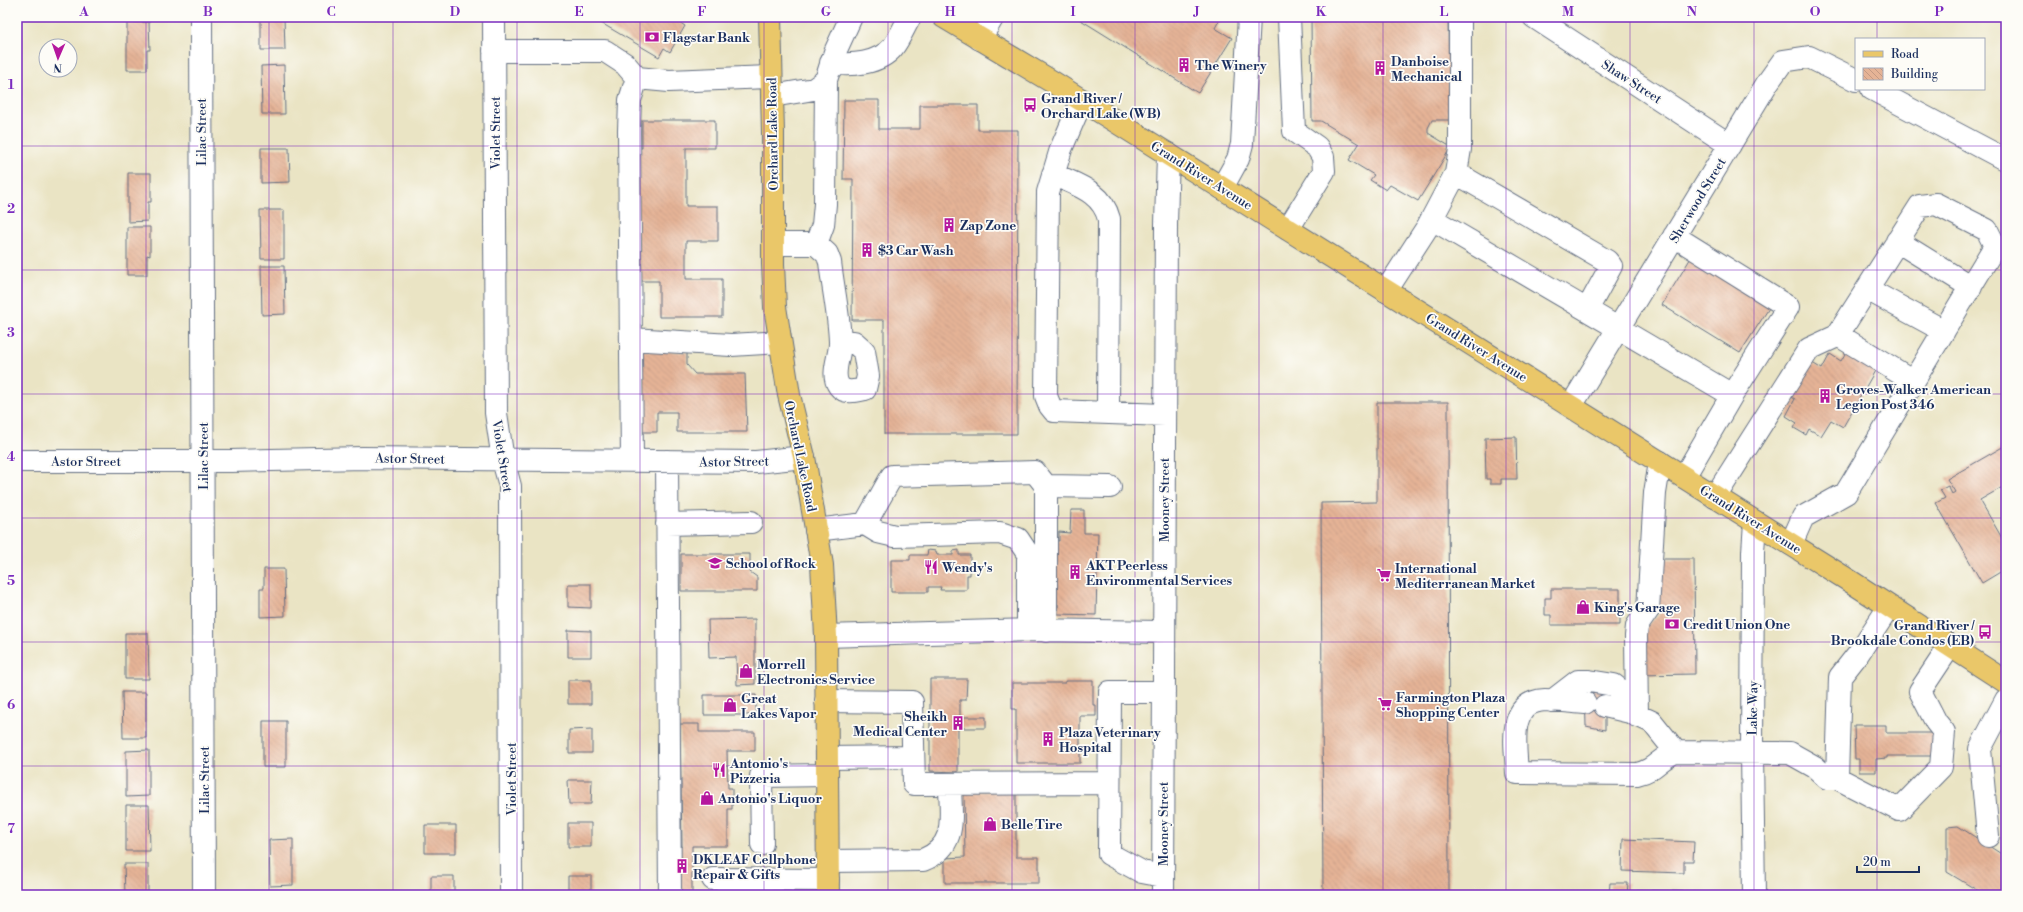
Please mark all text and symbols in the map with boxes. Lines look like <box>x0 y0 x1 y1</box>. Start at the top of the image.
text: A <box>78 4 89 20</box>
text: B <box>203 4 213 20</box>
text: C <box>326 4 336 20</box>
text: D <box>450 4 460 20</box>
text: E <box>574 4 584 20</box>
text: F <box>697 4 707 20</box>
text: G <box>821 4 832 20</box>
text: H <box>945 4 956 20</box>
text: I <box>1070 4 1076 20</box>
text: J <box>1192 4 1200 20</box>
text: K <box>1316 4 1327 20</box>
text: L <box>1440 4 1449 20</box>
text: M <box>1562 4 1574 20</box>
text: N <box>1687 4 1698 20</box>
text: O <box>1810 4 1821 20</box>
text: P <box>1934 4 1944 20</box>
bank icon: Flagstar Bank <box>644 29 660 45</box>
place label: Flagstar Bank <box>663 30 751 46</box>
north arrow <box>38 38 78 78</box>
legend <box>1855 38 1985 90</box>
text: Road <box>1891 47 1919 62</box>
place label: Danboise Mechanical <box>1391 54 1463 85</box>
street label: Shaw Street <box>1598 56 1665 107</box>
building icon: The Winery <box>1176 57 1192 73</box>
place label: The Winery <box>1195 58 1267 74</box>
text: N <box>53 60 62 74</box>
building icon: Danboise Mechanical <box>1372 60 1388 76</box>
text: Building <box>1890 67 1939 82</box>
text: 1 <box>8 77 15 93</box>
street label: Orchard Lake Road <box>764 77 782 191</box>
place label: Grand River / Orchard Lake (WB) <box>1041 91 1161 122</box>
street label: Violet Street <box>488 96 504 171</box>
bus stop icon: Grand River / Orchard Lake (WB) <box>1022 97 1038 113</box>
street label: Lilac Street <box>194 98 210 166</box>
street label: Grand River Avenue <box>1148 138 1256 214</box>
street label: Sherwood Street <box>1666 155 1730 246</box>
text: 2 <box>7 201 15 217</box>
building icon: Zap Zone <box>941 217 957 233</box>
place label: Zap Zone <box>960 218 1016 234</box>
building icon: $3 Car Wash <box>859 242 875 258</box>
place label: $3 Car Wash <box>878 243 953 259</box>
street label: Grand River Avenue <box>1423 310 1531 386</box>
text: 3 <box>7 325 15 341</box>
place label: Groves-Walker American Legion Post 346 <box>1836 382 1991 413</box>
building icon: Groves-Walker American Legion Post 346 <box>1817 388 1833 404</box>
street label: Orchard Lake Road <box>780 399 820 514</box>
street label: Violet Street <box>488 418 516 494</box>
street label: Lilac Street <box>196 422 212 490</box>
text: 4 <box>7 449 16 465</box>
street label: Astor Street <box>374 450 446 468</box>
street label: Astor Street <box>698 453 770 471</box>
street label: Astor Street <box>50 454 121 470</box>
street label: Mooney Street <box>1157 457 1173 542</box>
street label: Grand River Avenue <box>1697 482 1805 558</box>
school or university icon: School of Rock <box>707 555 723 571</box>
place label: School of Rock <box>726 556 817 572</box>
place label: AKT Peerless Environmental Services <box>1085 558 1233 589</box>
restaurant icon: Wendy's <box>923 559 939 575</box>
place label: Wendy's <box>941 560 993 576</box>
place label: International Mediterranean Market <box>1395 561 1536 592</box>
building icon: AKT Peerless Environmental Services <box>1067 564 1083 580</box>
supermarket icon: International Mediterranean Market <box>1376 567 1392 583</box>
text: 5 <box>7 573 15 589</box>
shop icon: King's Garage <box>1575 599 1591 615</box>
place label: King's Garage <box>1594 600 1680 616</box>
bank icon: Credit Union One <box>1664 616 1680 632</box>
place label: Credit Union One <box>1683 617 1790 633</box>
place label: Grand River / Brookdale Condos (EB) <box>1831 618 1976 649</box>
bus stop icon: Grand River / Brookdale Condos (EB) <box>1977 624 1993 640</box>
place label: Morrell Electronics Service <box>757 657 875 688</box>
shop icon: Morrell Electronics Service <box>738 663 754 679</box>
street label: Lake Way <box>1745 680 1761 736</box>
place label: Farmington Plaza Shopping Center <box>1396 690 1506 721</box>
place label: Great Lakes Vapor <box>741 691 817 722</box>
supermarket icon: Farmington Plaza Shopping Center <box>1377 696 1393 712</box>
text: 6 <box>7 697 15 713</box>
shop icon: Great Lakes Vapor <box>722 697 738 713</box>
place label: Sheikh Medical Center <box>853 709 947 740</box>
building icon: Sheikh Medical Center <box>950 715 966 731</box>
place label: Plaza Veterinary Hospital <box>1059 725 1161 756</box>
building icon: Plaza Veterinary Hospital <box>1040 731 1056 747</box>
street label: Violet Street <box>504 742 520 817</box>
street label: Lilac Street <box>197 746 213 814</box>
place label: Antonio's Pizzeria <box>729 756 789 787</box>
restaurant icon: Antonio's Pizzeria <box>711 762 727 778</box>
street label: Mooney Street <box>1156 781 1172 866</box>
shop icon: Antonio's Liquor <box>699 790 715 806</box>
place label: Antonio's Liquor <box>717 791 822 807</box>
shop icon: Belle Tire <box>982 816 998 832</box>
place label: Belle Tire <box>1001 817 1062 833</box>
text: 7 <box>7 821 15 837</box>
scale bar <box>1857 848 1919 874</box>
place label: DKLEAF Cellphone Repair & Gifts <box>693 852 816 883</box>
text: 20 m <box>1863 855 1891 870</box>
building icon: DKLEAF Cellphone Repair & Gifts <box>674 858 690 874</box>

